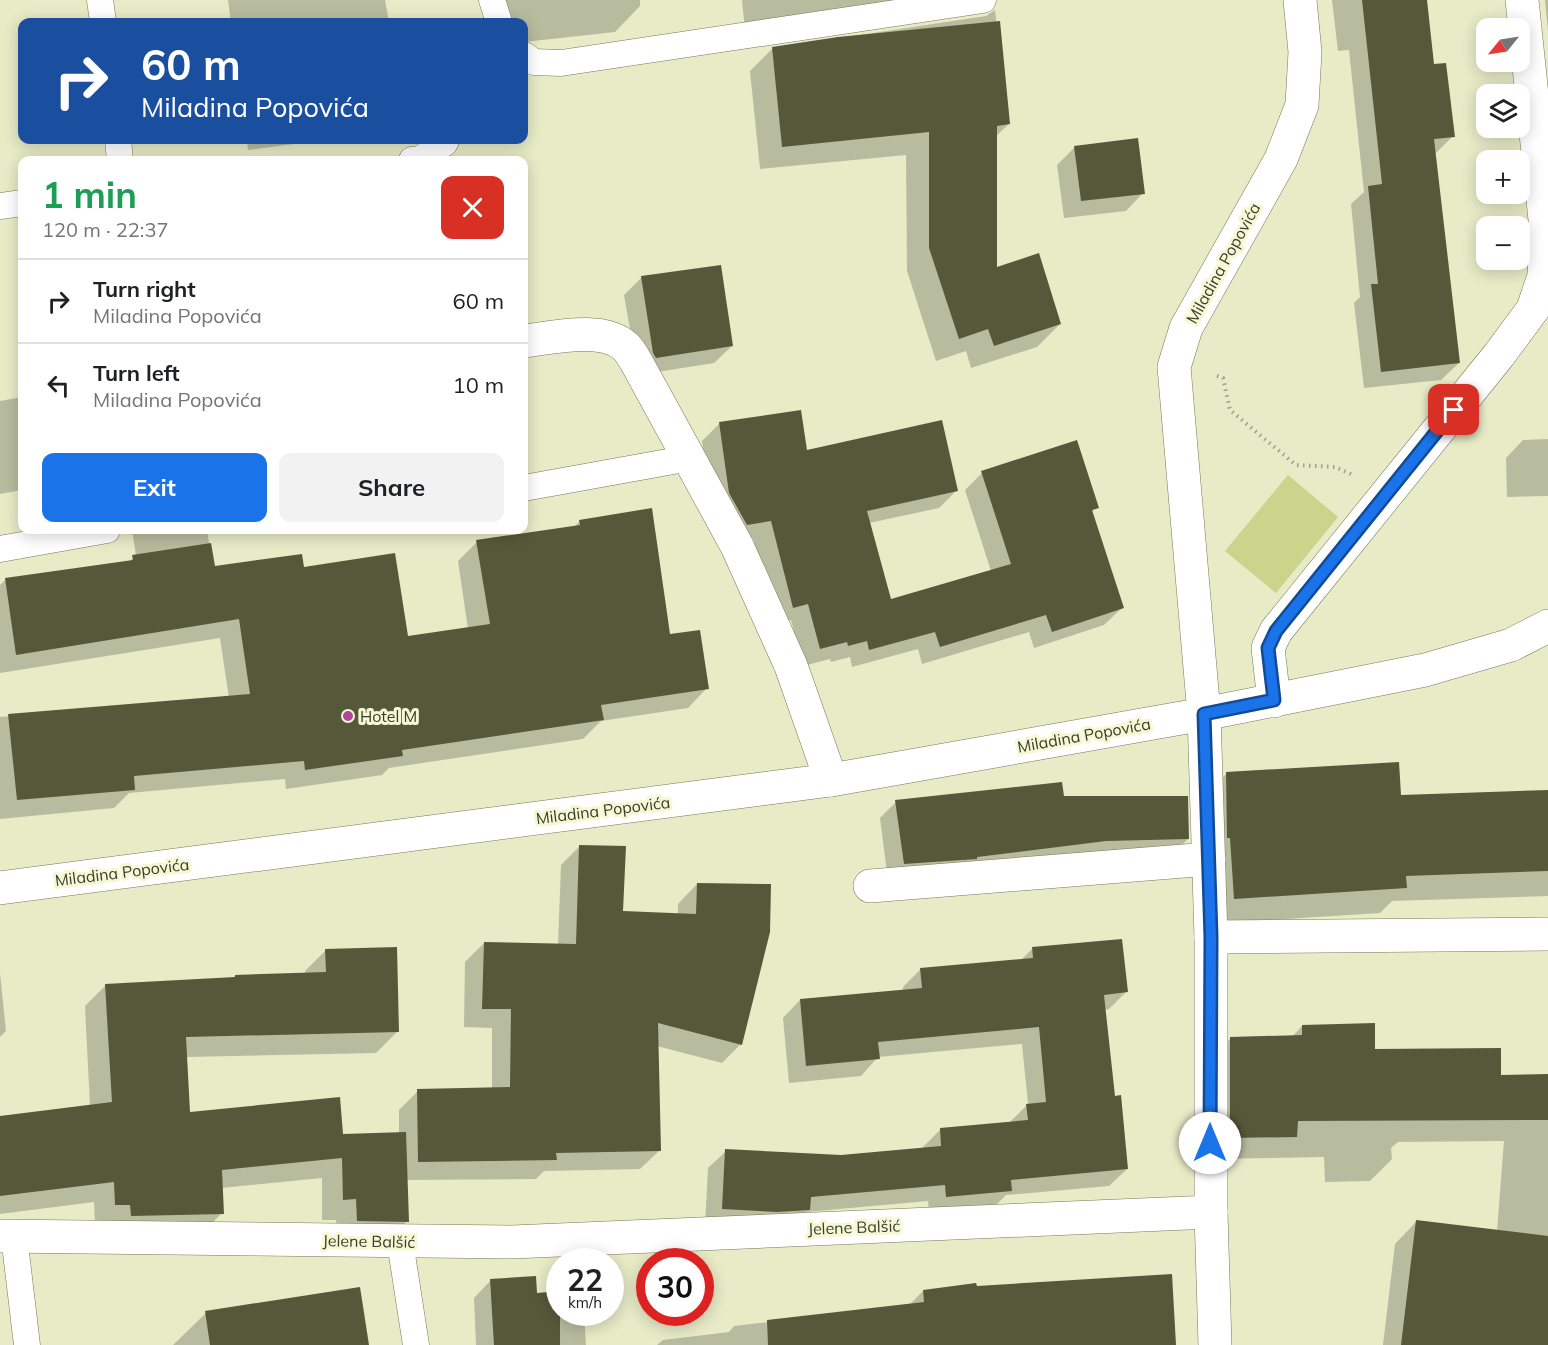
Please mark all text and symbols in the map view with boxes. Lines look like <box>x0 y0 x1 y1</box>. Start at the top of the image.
north arrow <box>1476 18 1530 72</box>
map controls <box>1476 18 1530 270</box>
text: 60 m <box>141 38 241 91</box>
icon: right <box>42 42 120 120</box>
button: layers <box>1476 84 1530 138</box>
text: Miladina Popovića <box>141 90 369 124</box>
button: + <box>1476 150 1530 204</box>
text: 1 min <box>42 172 137 217</box>
button: close <box>441 176 504 239</box>
street label: Miladina Popovića <box>1182 199 1264 327</box>
button: − <box>1476 216 1530 270</box>
text: 120 m · 22:37 <box>42 217 168 242</box>
text: Turn right <box>93 275 196 303</box>
icon: right <box>42 285 75 318</box>
text: 60 m <box>453 287 504 315</box>
text: Miladina Popovića <box>93 303 262 328</box>
text: Turn left <box>93 359 180 387</box>
icon: left <box>42 369 75 402</box>
text: 10 m <box>453 371 504 399</box>
pin <box>1428 384 1479 435</box>
text: Miladina Popovića <box>93 387 262 412</box>
icon: arrive <box>1437 393 1470 426</box>
button: Exit <box>42 453 267 522</box>
button: Share <box>279 453 504 522</box>
place label: Hotel M <box>360 706 417 726</box>
marker: Hotel M <box>341 709 355 723</box>
street label: Miladina Popovića <box>1016 713 1152 757</box>
street label: Miladina Popovića <box>535 792 671 828</box>
street label: Miladina Popovića <box>54 854 190 890</box>
position arrow <box>1178 1111 1242 1175</box>
street label: Jelene Balšić <box>807 1215 901 1239</box>
street label: Jelene Balšić <box>322 1230 416 1252</box>
speed limit sign: 30 <box>636 1248 714 1326</box>
text: 22 <box>567 1261 603 1299</box>
text: km/h <box>568 1293 602 1312</box>

